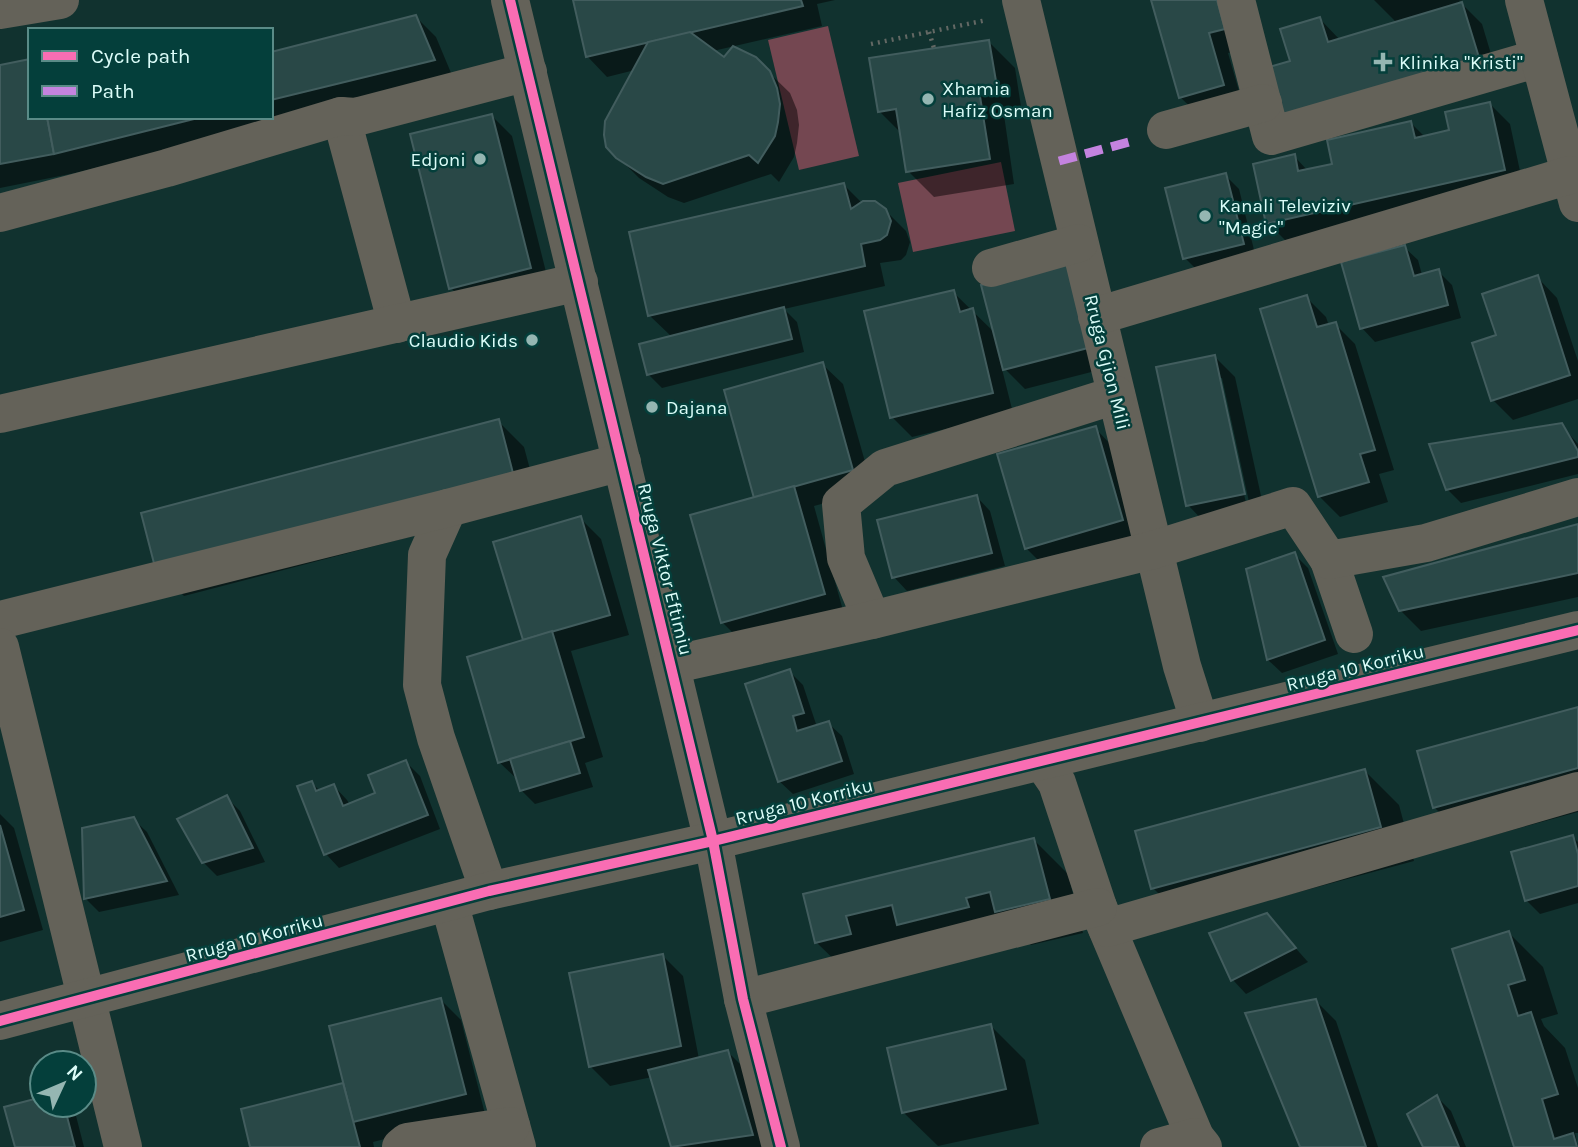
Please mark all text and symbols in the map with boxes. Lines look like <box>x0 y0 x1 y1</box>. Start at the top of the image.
legend <box>28 28 273 119</box>
text: Cycle path <box>91 44 191 68</box>
marker: Klinika "Kristi" <box>1373 52 1393 72</box>
place label: Klinika "Kristi" <box>1399 52 1523 74</box>
place label: Xhamia Hafiz Osman <box>942 78 1053 122</box>
text: Path <box>91 79 135 103</box>
marker: Xhamia Hafiz Osman <box>920 91 936 107</box>
place label: Edjoni <box>411 149 466 171</box>
marker: Edjoni <box>472 151 488 167</box>
place label: Kanali Televiziv "Magic" <box>1219 195 1351 239</box>
marker: Kanali Televiziv "Magic" <box>1197 208 1213 224</box>
street label: Rruga Gjion Mili <box>1080 292 1134 432</box>
place label: Claudio Kids <box>409 330 518 352</box>
marker: Claudio Kids <box>524 332 540 348</box>
place label: Dajana <box>666 397 727 419</box>
marker: Dajana <box>644 399 660 415</box>
street label: Rruga Viktor Eftimiu <box>633 481 697 658</box>
street label: Rruga 10 Korriku <box>1284 640 1426 696</box>
street label: Rruga 10 Korriku <box>733 774 875 830</box>
street label: Rruga 10 Korriku <box>183 909 325 967</box>
north arrow <box>28 1049 98 1119</box>
text: N <box>62 1060 87 1085</box>

